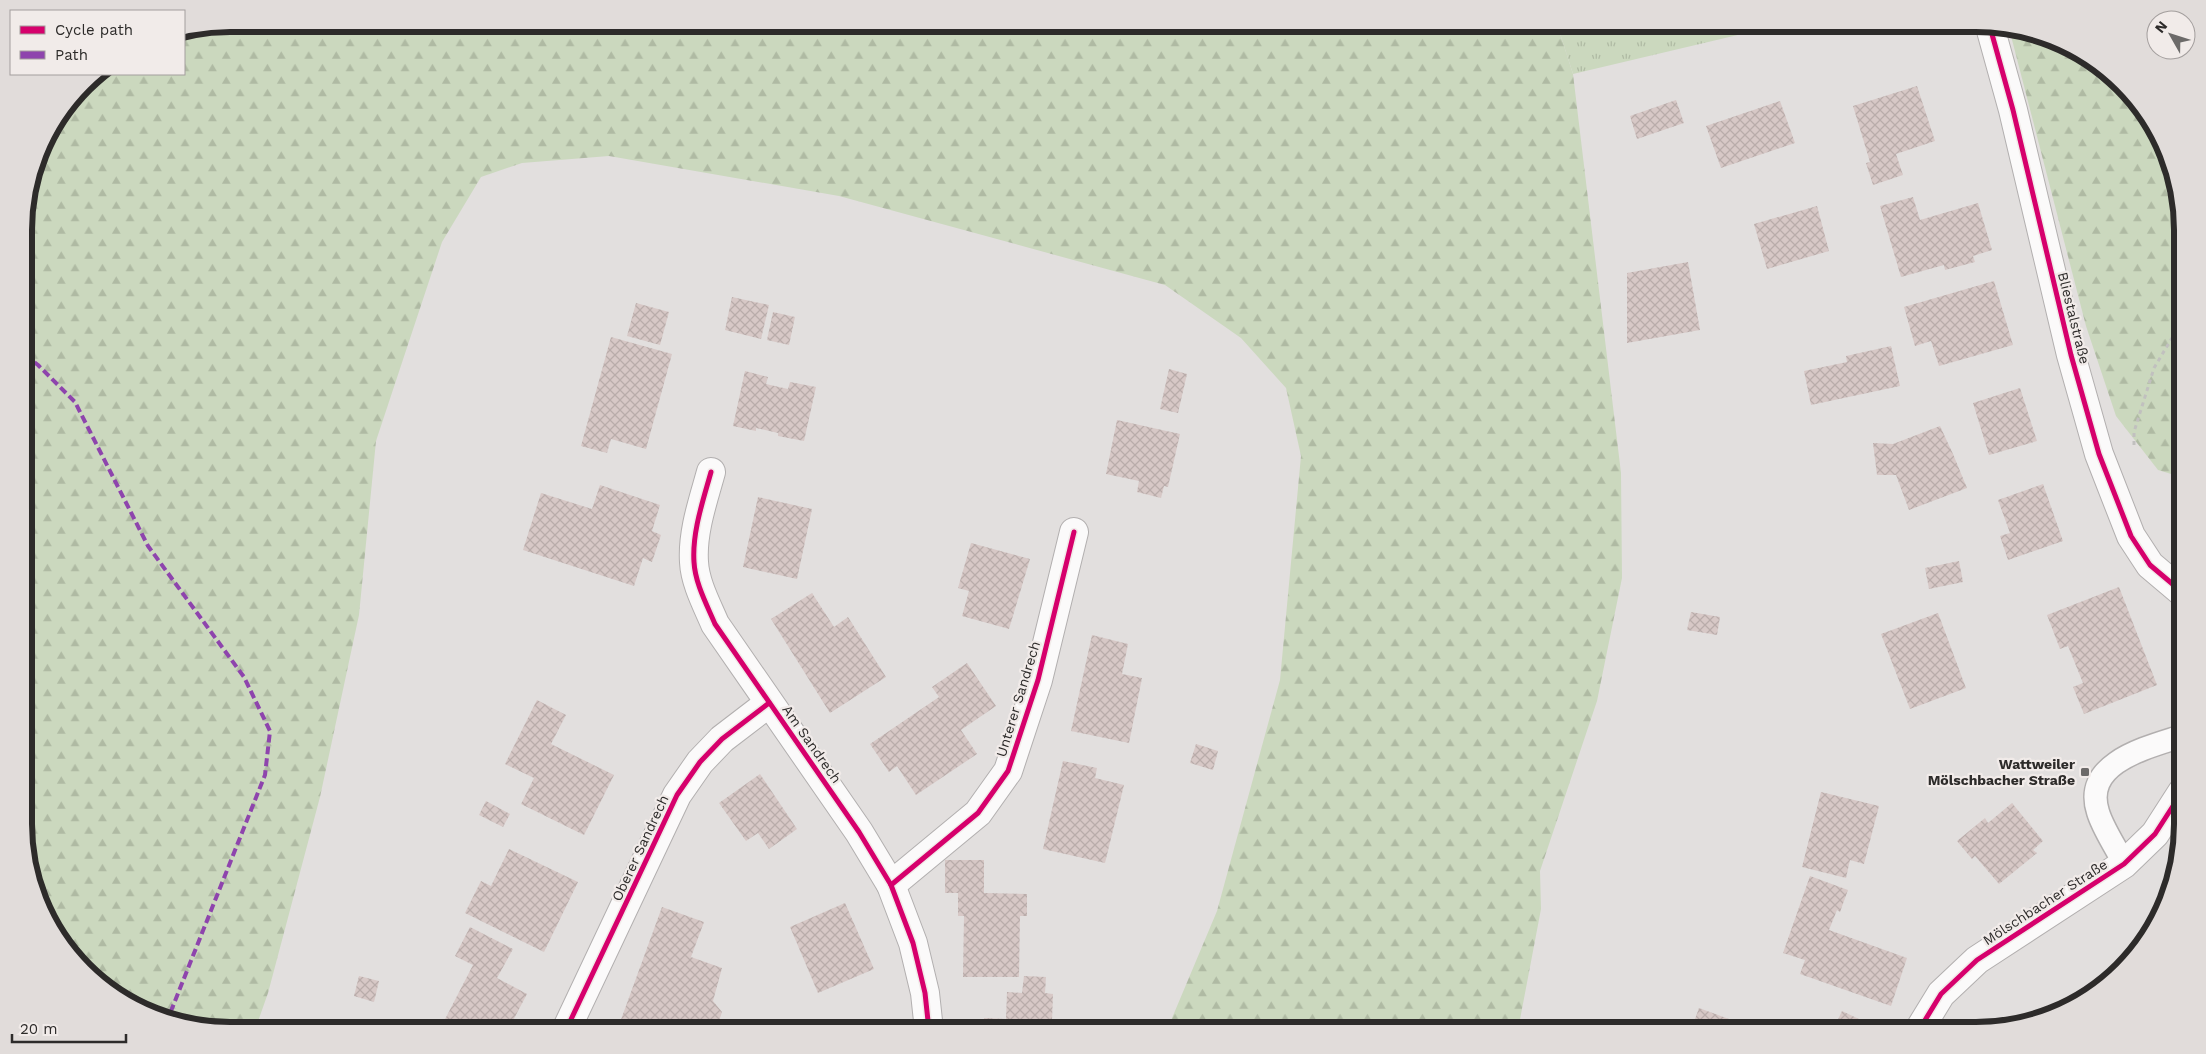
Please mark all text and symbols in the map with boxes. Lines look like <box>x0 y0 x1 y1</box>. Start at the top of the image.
legend <box>10 10 185 75</box>
north arrow <box>2146 10 2196 60</box>
text: N <box>2151 18 2170 36</box>
text: Cycle path <box>55 21 133 39</box>
text: Path <box>55 46 88 64</box>
street label: Bliestalstraße <box>2055 270 2093 366</box>
street label: Unterer Sandrech <box>993 639 1043 759</box>
street label: Am Sandrech <box>779 702 845 786</box>
place label: Wattweiler Mölschbacher Straße <box>1928 756 2075 788</box>
marker: Wattweiler Mölschbacher Straße <box>2079 766 2091 778</box>
street label: Oberer Sandrech <box>608 792 672 904</box>
street label: Mölschbacher Straße <box>1980 856 2110 948</box>
scale bar <box>12 1012 126 1044</box>
text: 20 m <box>20 1020 58 1038</box>

